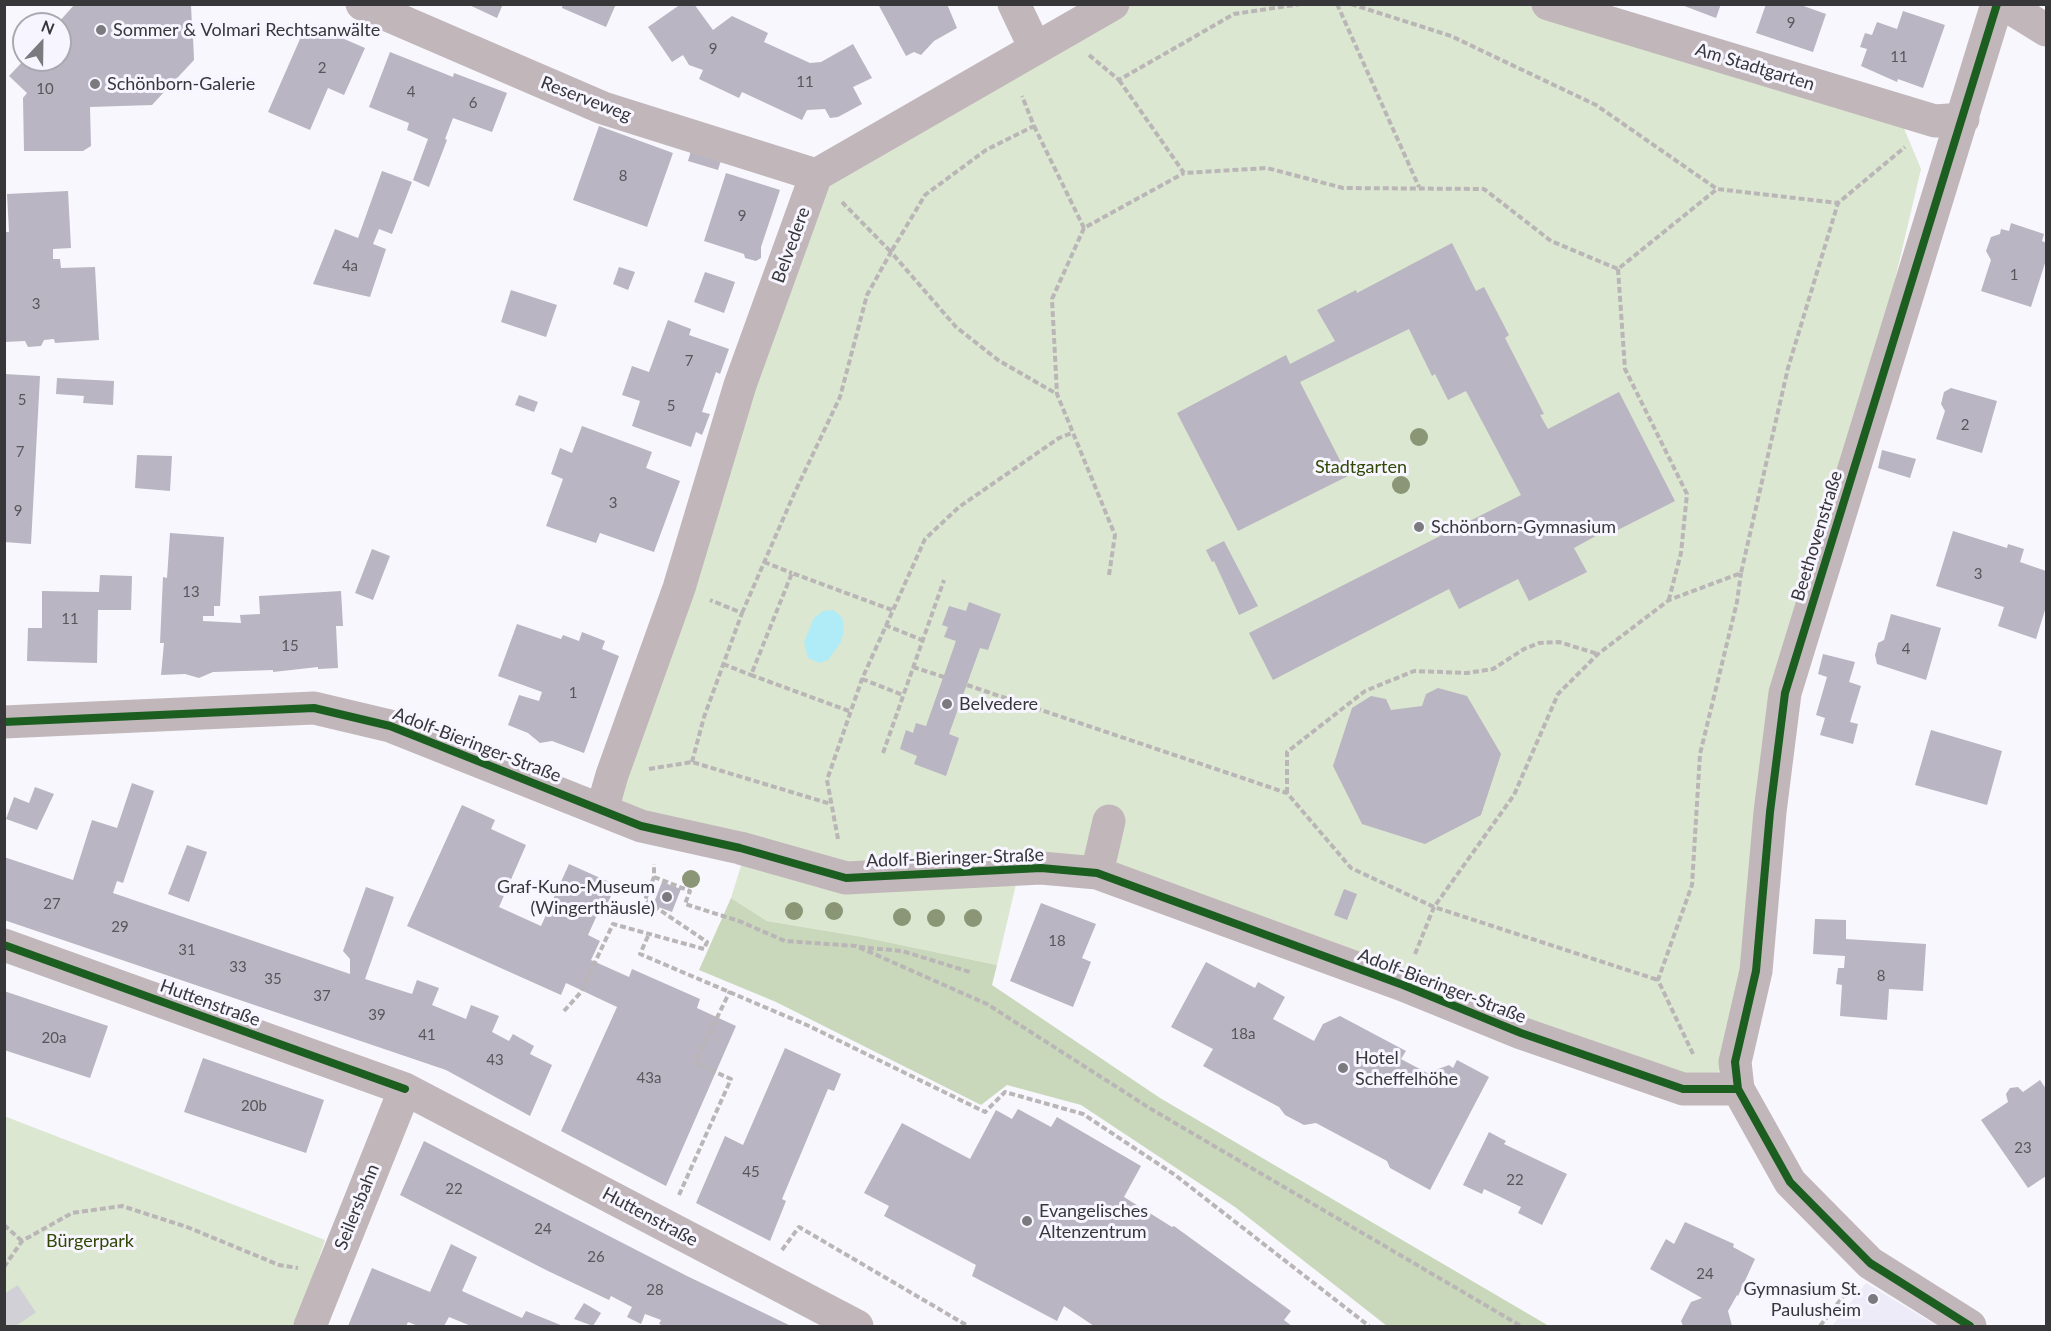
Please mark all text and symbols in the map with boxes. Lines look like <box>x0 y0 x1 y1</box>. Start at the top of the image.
north arrow <box>12 12 72 72</box>
house number: 9 <box>1787 14 1795 32</box>
text: N <box>39 16 57 38</box>
place label: Sommer & Volmari Rechtsanwälte <box>113 19 380 41</box>
marker: Sommer & Volmari Rechtsanwälte <box>94 23 108 37</box>
street label: Am Stadtgarten <box>1693 39 1817 95</box>
house number: 9 <box>709 40 717 58</box>
house number: 11 <box>1890 48 1908 66</box>
house number: 2 <box>318 59 326 77</box>
street label: Reserveweg <box>538 72 634 126</box>
place label: Schönborn-Galerie <box>107 73 255 95</box>
house number: 11 <box>796 73 814 91</box>
marker: Schönborn-Galerie <box>88 77 102 91</box>
house number: 10 <box>36 80 54 98</box>
house number: 4 <box>407 83 415 101</box>
house number: 6 <box>469 94 477 112</box>
house number: 8 <box>619 167 627 185</box>
street label: Belvedere <box>767 204 815 286</box>
house number: 9 <box>738 207 746 225</box>
house number: 4a <box>342 257 358 275</box>
house number: 1 <box>2010 266 2018 284</box>
house number: 3 <box>32 295 40 313</box>
house number: 7 <box>685 352 693 370</box>
house number: 5 <box>18 391 26 409</box>
house number: 5 <box>667 397 675 415</box>
house number: 2 <box>1961 416 1969 434</box>
house number: 7 <box>16 443 24 461</box>
park label: Stadtgarten <box>1315 456 1407 478</box>
street label: Beethovenstraße <box>1787 468 1847 604</box>
house number: 3 <box>609 494 617 512</box>
house number: 9 <box>14 502 22 520</box>
place label: Schönborn-Gymnasium <box>1431 516 1616 538</box>
marker: Schönborn-Gymnasium <box>1412 520 1426 534</box>
house number: 3 <box>1974 565 1982 583</box>
house number: 13 <box>182 583 200 601</box>
house number: 11 <box>61 610 79 628</box>
house number: 15 <box>281 637 299 655</box>
house number: 4 <box>1902 640 1910 658</box>
house number: 1 <box>569 684 577 702</box>
place label: Belvedere <box>959 693 1038 715</box>
marker: Belvedere <box>940 697 954 711</box>
street label: Adolf-Bieringer-Straße <box>390 703 564 787</box>
street label: Adolf-Bieringer-Straße <box>866 844 1044 872</box>
place label: Graf-Kuno-Museum (Wingerthäusle) <box>497 876 655 918</box>
marker: Graf-Kuno-Museum (Wingerthäusle) <box>660 890 674 904</box>
house number: 27 <box>43 895 61 913</box>
house number: 29 <box>111 918 129 936</box>
house number: 18 <box>1048 932 1066 950</box>
house number: 31 <box>178 941 196 959</box>
street label: Adolf-Bieringer-Straße <box>1355 944 1529 1028</box>
house number: 33 <box>229 958 247 976</box>
house number: 8 <box>1877 967 1885 985</box>
house number: 35 <box>264 970 282 988</box>
street label: Huttenstraße <box>157 975 263 1031</box>
house number: 37 <box>313 987 331 1005</box>
house number: 39 <box>368 1006 386 1024</box>
house number: 18a <box>1231 1025 1255 1043</box>
house number: 41 <box>418 1026 436 1044</box>
house number: 20a <box>42 1029 66 1047</box>
place label: Hotel Scheffelhöhe <box>1355 1047 1458 1090</box>
house number: 43 <box>486 1051 504 1069</box>
marker: Hotel Scheffelhöhe <box>1336 1061 1350 1075</box>
house number: 43a <box>637 1069 661 1087</box>
house number: 20b <box>241 1097 267 1115</box>
house number: 23 <box>2014 1139 2032 1157</box>
street label: Seilersbahn <box>330 1161 384 1253</box>
house number: 45 <box>742 1163 760 1181</box>
house number: 22 <box>1506 1171 1524 1189</box>
house number: 22 <box>445 1180 463 1198</box>
street label: Huttenstraße <box>599 1183 701 1251</box>
place label: Evangelisches Altenzentrum <box>1039 1200 1148 1242</box>
marker: Evangelisches Altenzentrum <box>1020 1214 1034 1228</box>
house number: 24 <box>534 1220 552 1238</box>
park label: Bürgerpark <box>46 1230 134 1252</box>
house number: 26 <box>587 1248 605 1266</box>
house number: 24 <box>1696 1265 1714 1283</box>
place label: Gymnasium St. Paulusheim <box>1743 1278 1861 1320</box>
house number: 28 <box>646 1281 664 1299</box>
marker: Gymnasium St. Paulusheim <box>1866 1292 1880 1306</box>

